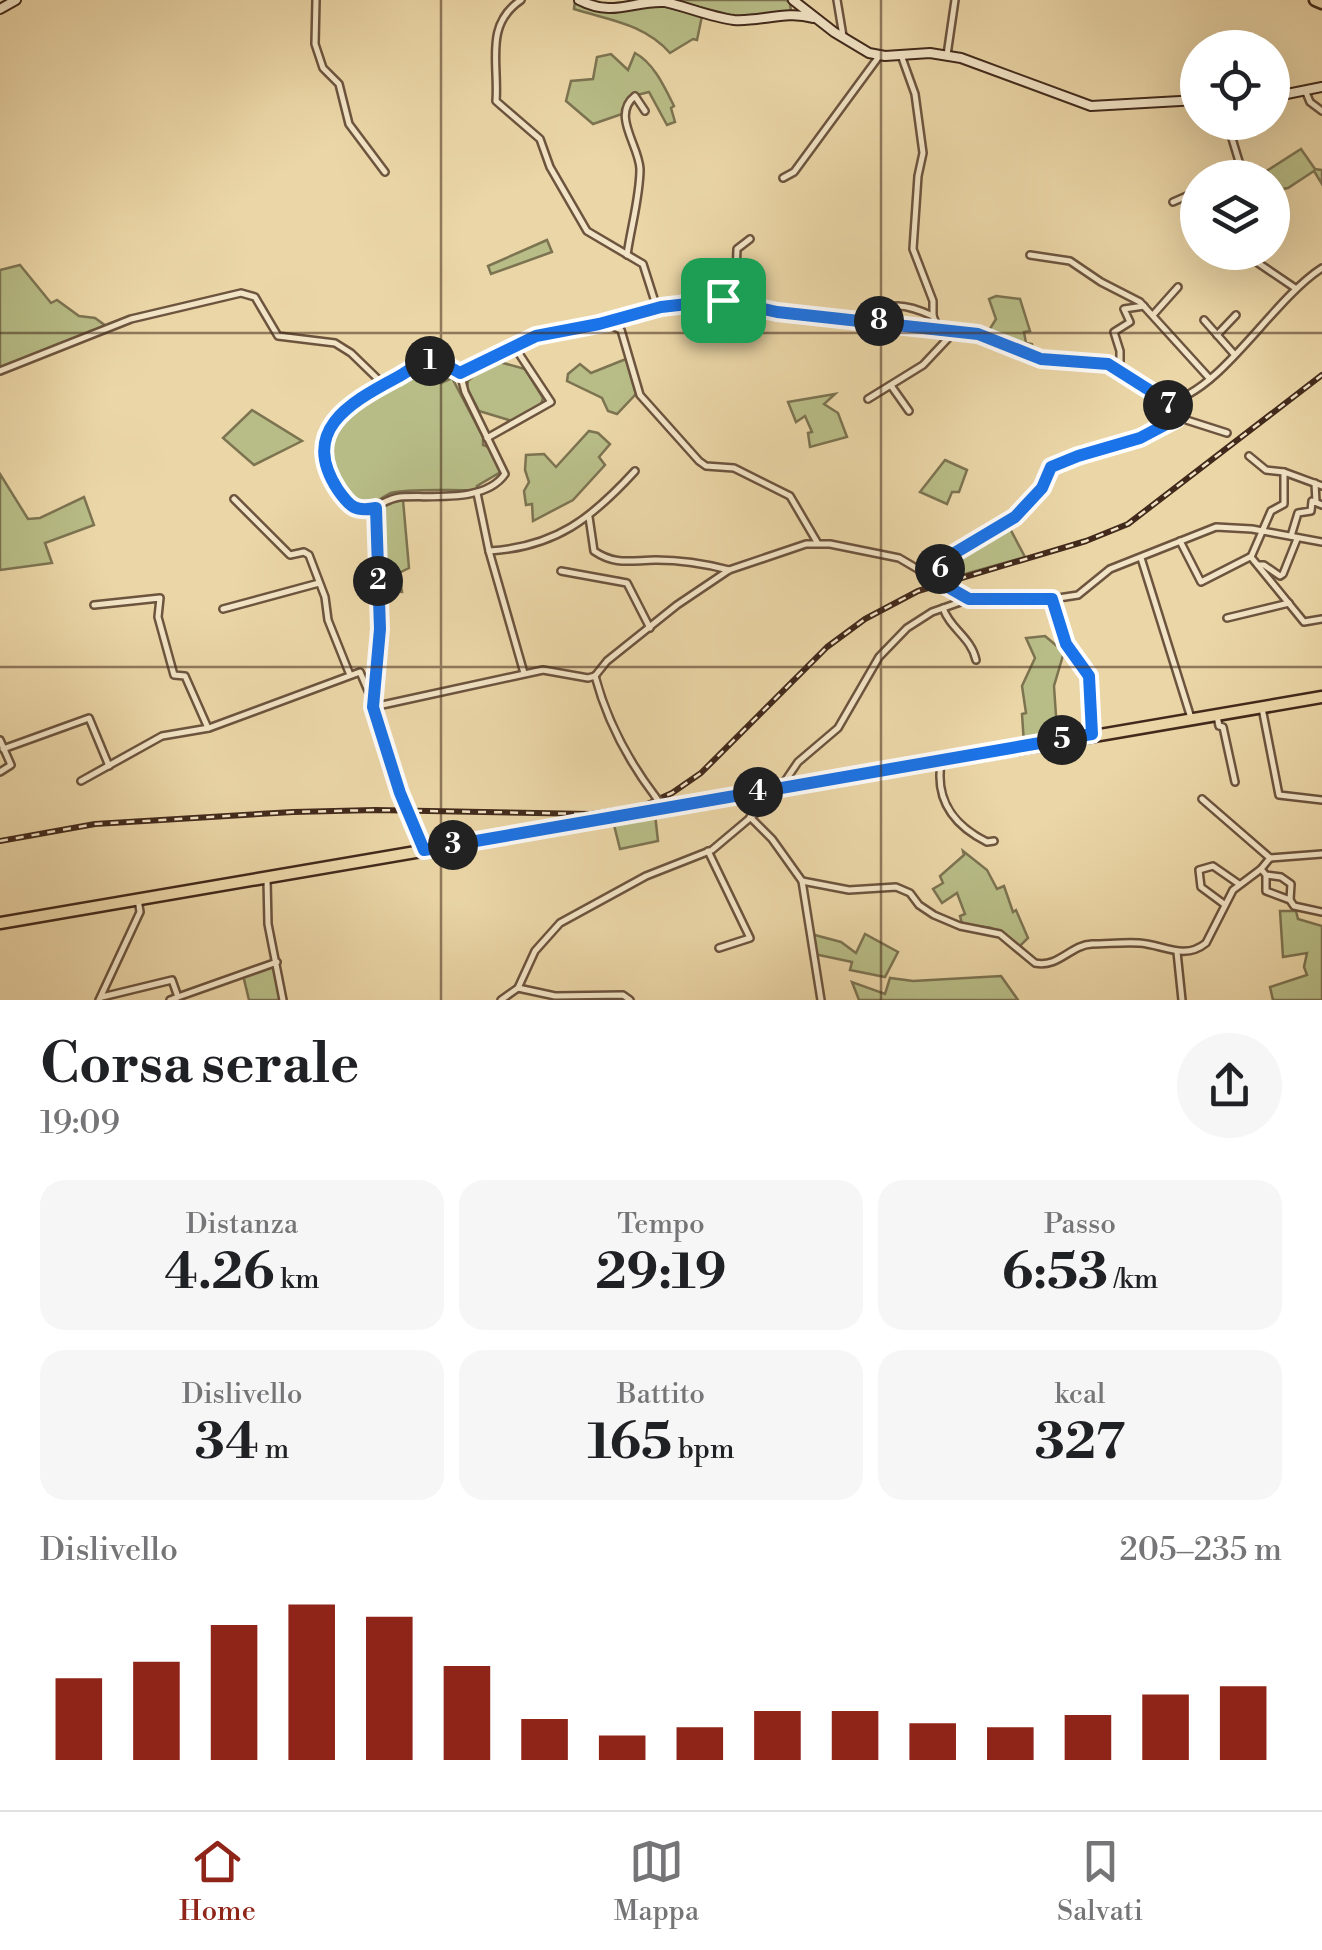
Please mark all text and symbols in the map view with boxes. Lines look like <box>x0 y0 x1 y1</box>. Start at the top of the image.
map controls <box>1180 30 1290 270</box>
button: locate <box>1180 30 1290 140</box>
button: layers <box>1180 160 1290 270</box>
pin <box>681 258 766 343</box>
icon: arrive <box>696 273 751 328</box>
pin: 8 <box>854 296 904 346</box>
text: 8 <box>870 303 888 338</box>
pin: 1 <box>405 336 455 386</box>
text: 1 <box>423 343 437 378</box>
pin: 7 <box>1143 380 1193 430</box>
text: 7 <box>1160 387 1176 422</box>
pin: 6 <box>915 544 965 594</box>
text: 6 <box>931 551 949 586</box>
pin: 2 <box>353 556 403 606</box>
text: 2 <box>369 563 387 598</box>
pin: 5 <box>1037 715 1087 765</box>
text: 5 <box>1053 722 1071 757</box>
pin: 4 <box>733 767 783 817</box>
text: 4 <box>749 774 767 809</box>
pin: 3 <box>428 820 478 870</box>
text: 3 <box>445 827 461 862</box>
text: Corsa serale <box>40 1031 359 1100</box>
button: share <box>1177 1033 1282 1138</box>
text: 19:09 <box>40 1103 120 1143</box>
text: Distanza <box>186 1207 298 1242</box>
text: Tempo <box>617 1207 705 1242</box>
text: Passo <box>1044 1207 1116 1242</box>
text: 4.26 <box>165 1242 275 1304</box>
text: 29:19 <box>595 1242 727 1304</box>
text: 6:53 <box>1002 1242 1108 1304</box>
text: km <box>275 1262 319 1297</box>
text: /km <box>1108 1262 1158 1297</box>
text: Dislivello <box>182 1377 302 1412</box>
text: Battito <box>617 1377 705 1412</box>
text: kcal <box>1055 1377 1105 1412</box>
text: 34 <box>195 1412 259 1474</box>
text: 165 <box>587 1412 672 1474</box>
text: 327 <box>1035 1412 1125 1474</box>
text: m <box>259 1432 289 1467</box>
text: bpm <box>672 1432 735 1467</box>
text: Dislivello <box>40 1530 178 1570</box>
text: 205–235 m <box>1120 1530 1282 1570</box>
tab: Home <box>179 1834 256 1929</box>
tab: Mappa <box>614 1834 699 1929</box>
tab: Salvati <box>1057 1834 1143 1929</box>

